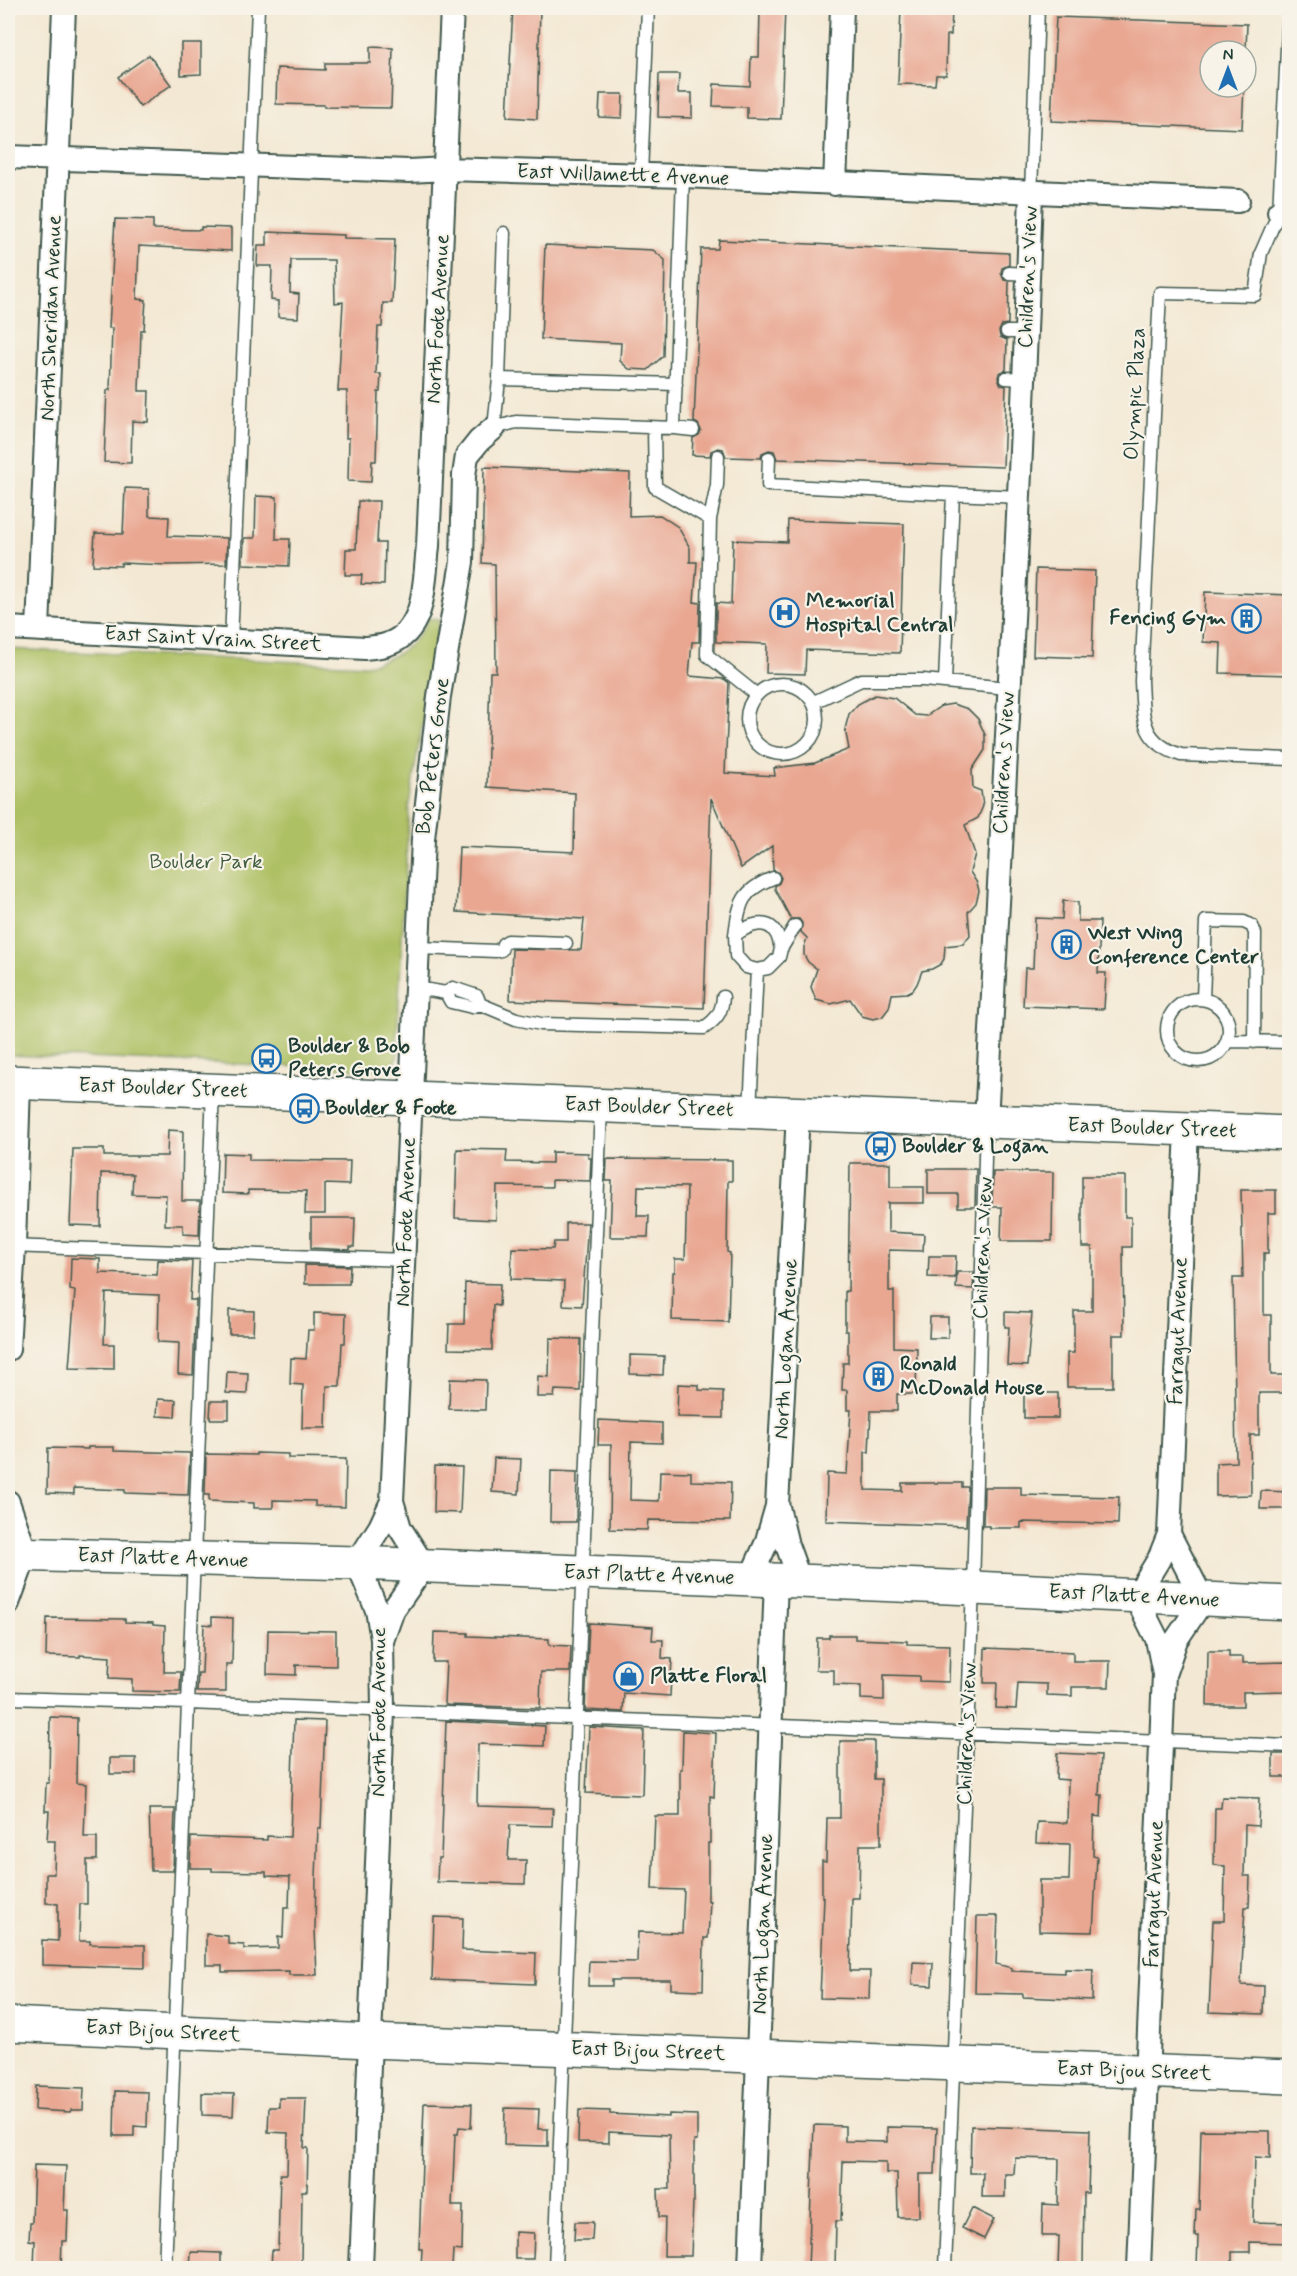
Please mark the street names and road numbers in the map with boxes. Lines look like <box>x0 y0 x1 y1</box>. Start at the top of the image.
street label: East Willamette Avenue <box>516 157 730 193</box>
street label: Children's View <box>1012 205 1044 349</box>
street label: North Sheridan Avenue <box>33 215 69 421</box>
street label: North Foote Avenue <box>420 233 456 405</box>
street label: Olympic Plaza <box>1118 327 1152 461</box>
street label: East Saint Vrain Street <box>104 619 323 659</box>
street label: Bob Peters Grove <box>409 676 457 836</box>
street label: Children's View <box>986 691 1022 835</box>
street label: East Boulder Street <box>78 1071 248 1105</box>
street label: East Boulder Street <box>564 1090 734 1124</box>
street label: East Boulder Street <box>1067 1111 1237 1145</box>
street label: North Foote Avenue <box>389 1137 423 1307</box>
street label: Children's View <box>967 1176 999 1320</box>
street label: Farragut Avenue <box>1161 1257 1195 1405</box>
street label: North Logan Avenue <box>767 1258 807 1440</box>
street label: East Platte Avenue <box>77 1541 249 1575</box>
street label: East Platte Avenue <box>563 1558 735 1592</box>
street label: East Platte Avenue <box>1048 1578 1220 1614</box>
street label: North Foote Avenue <box>365 1627 393 1797</box>
street label: Children's View <box>951 1662 983 1806</box>
street label: Farragut Avenue <box>1137 1820 1171 1968</box>
street label: North Logan Avenue <box>746 1833 782 2015</box>
street label: East Bijou Street <box>85 2013 242 2049</box>
street label: East Bijou Street <box>570 2034 727 2068</box>
street label: East Bijou Street <box>1056 2054 1213 2088</box>

